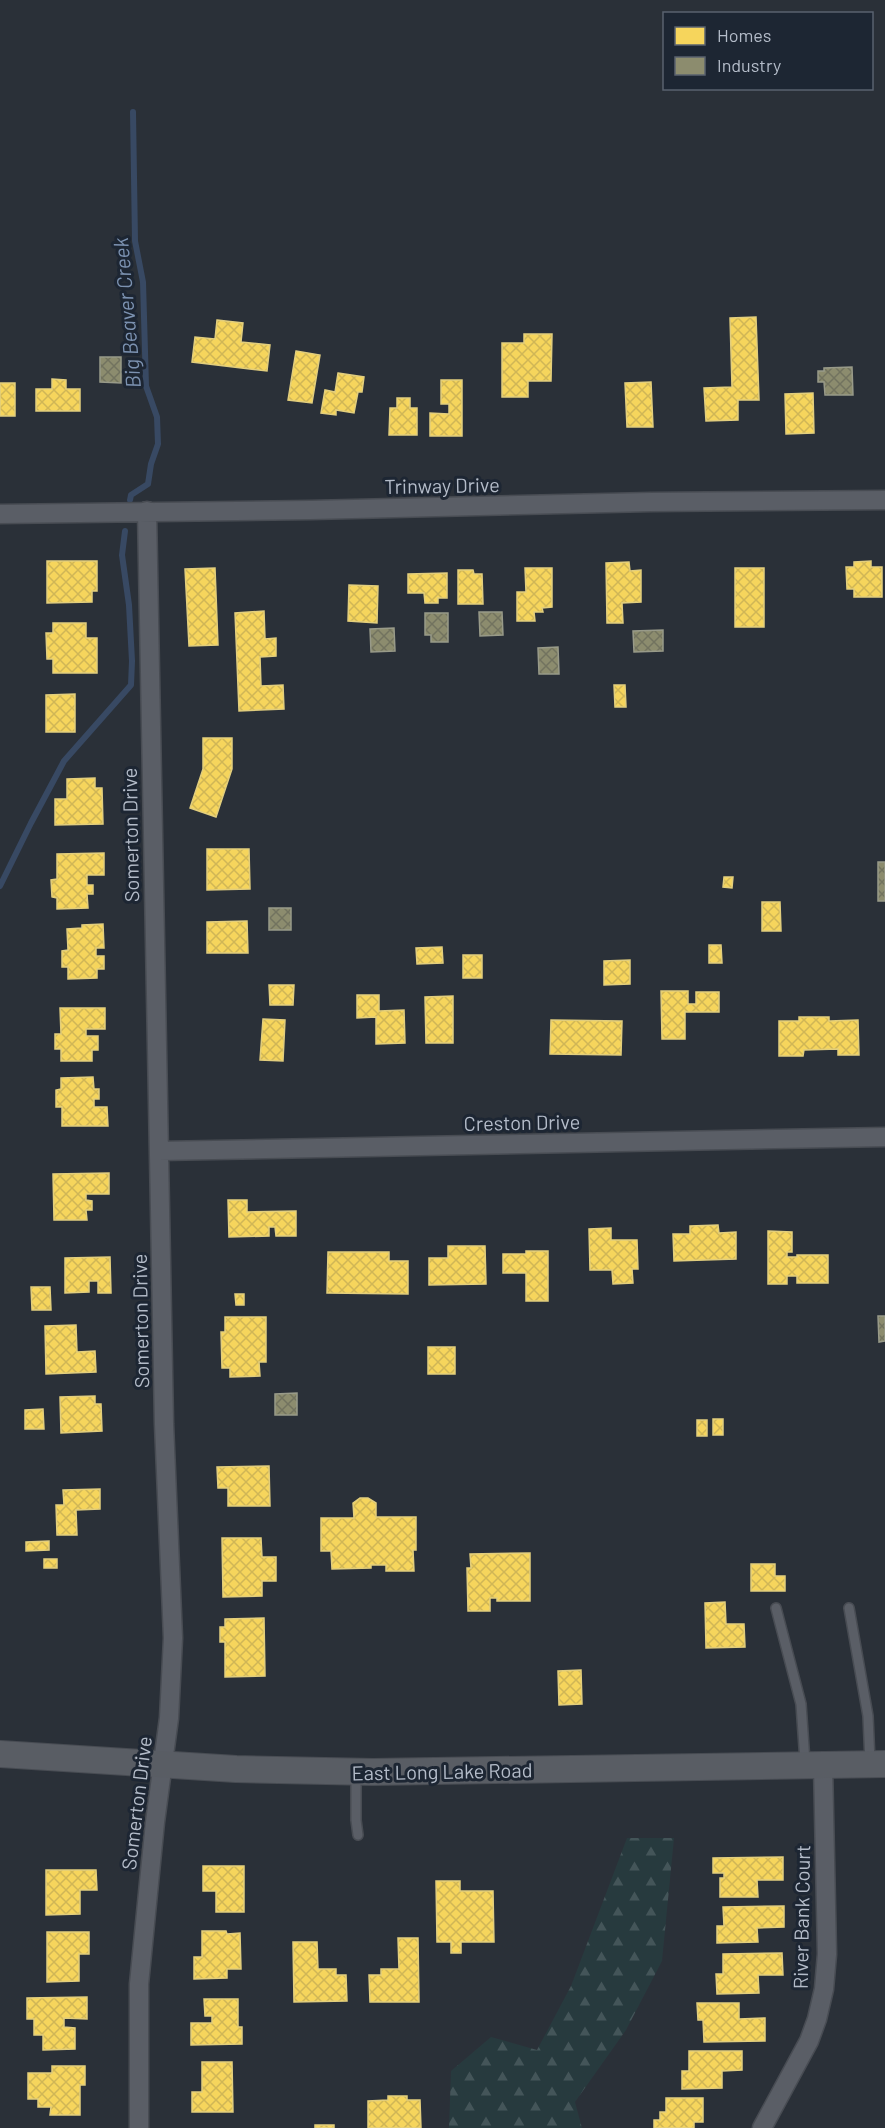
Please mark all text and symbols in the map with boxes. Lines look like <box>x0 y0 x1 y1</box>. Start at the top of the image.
legend <box>663 12 873 90</box>
text: Homes <box>717 24 771 46</box>
text: Industry <box>717 54 781 76</box>
water label: Big Beaver Creek <box>107 236 145 389</box>
street label: Trinway Drive <box>384 472 500 498</box>
street label: Somerton Drive <box>117 768 143 902</box>
street label: Creston Drive <box>463 1109 581 1135</box>
street label: Somerton Drive <box>127 1254 153 1388</box>
street label: Somerton Drive <box>116 1735 156 1871</box>
street label: East Long Lake Road <box>351 1757 533 1785</box>
street label: River Bank Court <box>788 1845 814 1989</box>

